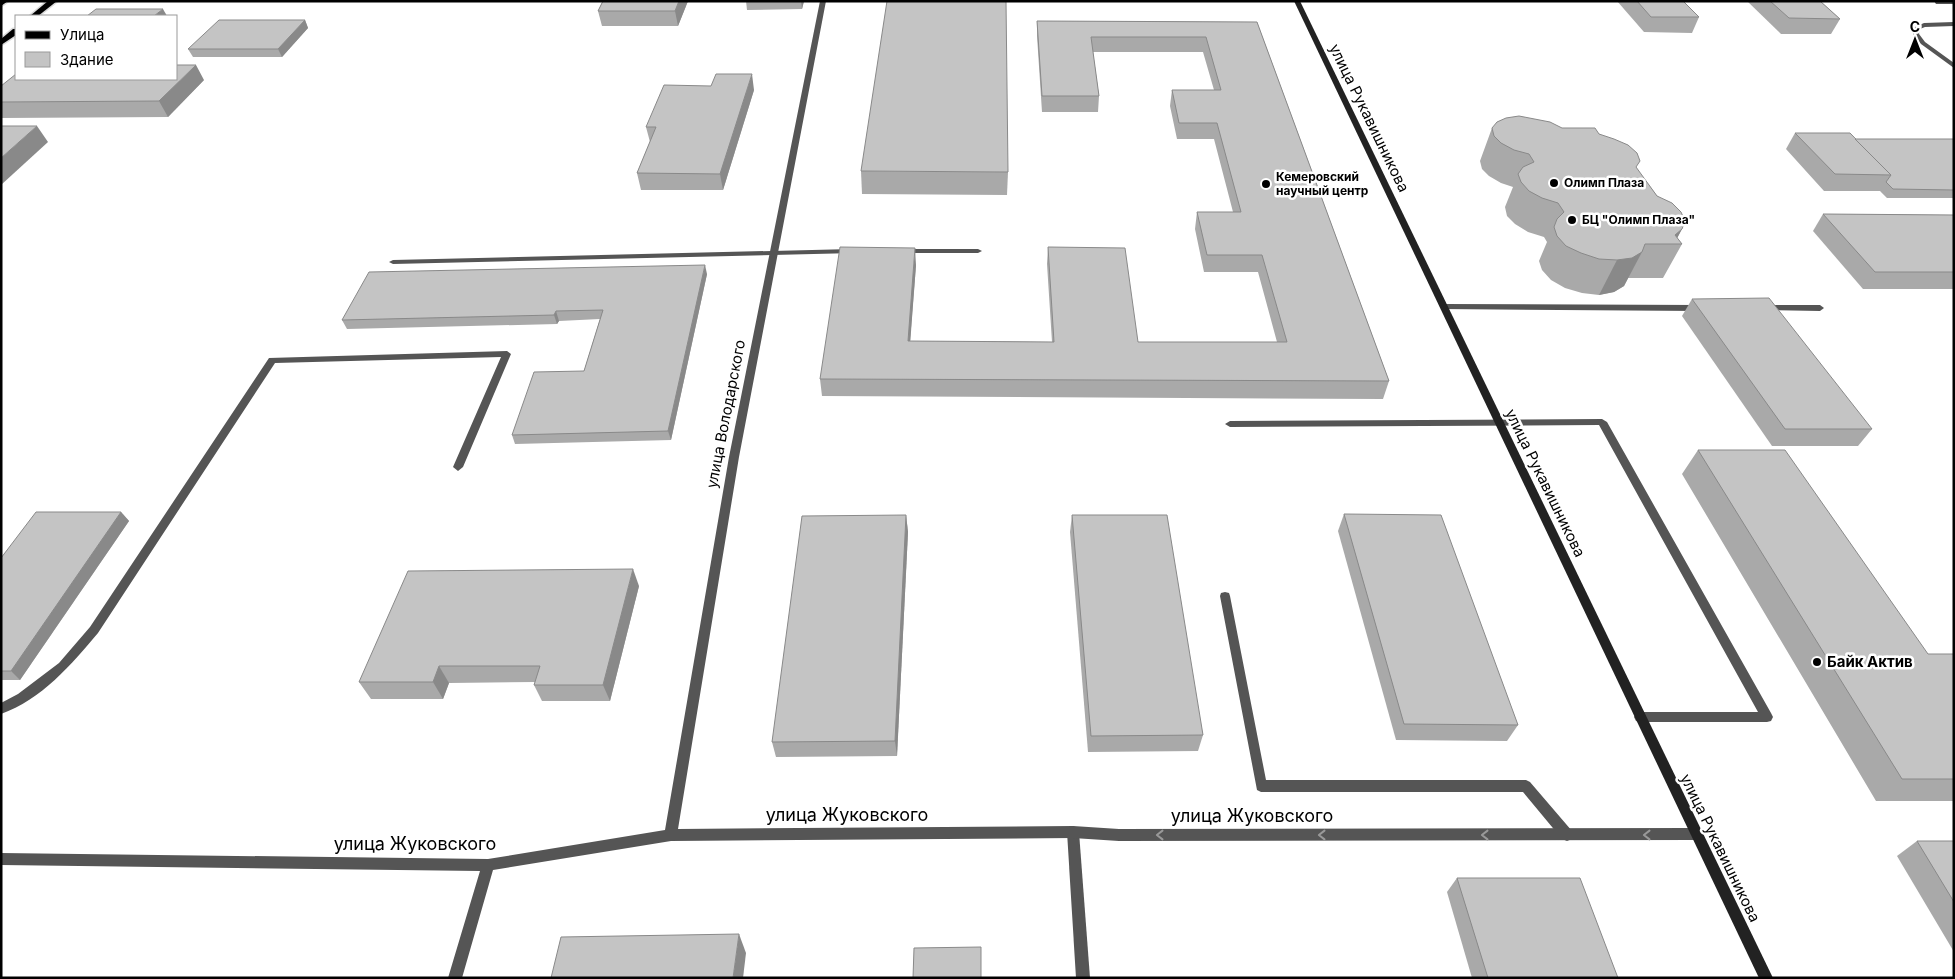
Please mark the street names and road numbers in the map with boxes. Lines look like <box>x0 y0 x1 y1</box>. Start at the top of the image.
street label: улица Рукавишникова <box>1325 41 1414 195</box>
street label: улица Володарского <box>702 338 749 490</box>
street label: улица Рукавишникова <box>1501 406 1590 560</box>
street label: улица Рукавишникова <box>1676 771 1765 925</box>
street label: улица Жуковского <box>766 804 928 825</box>
street label: улица Жуковского <box>1171 805 1333 826</box>
street label: улица Жуковского <box>334 833 496 854</box>

